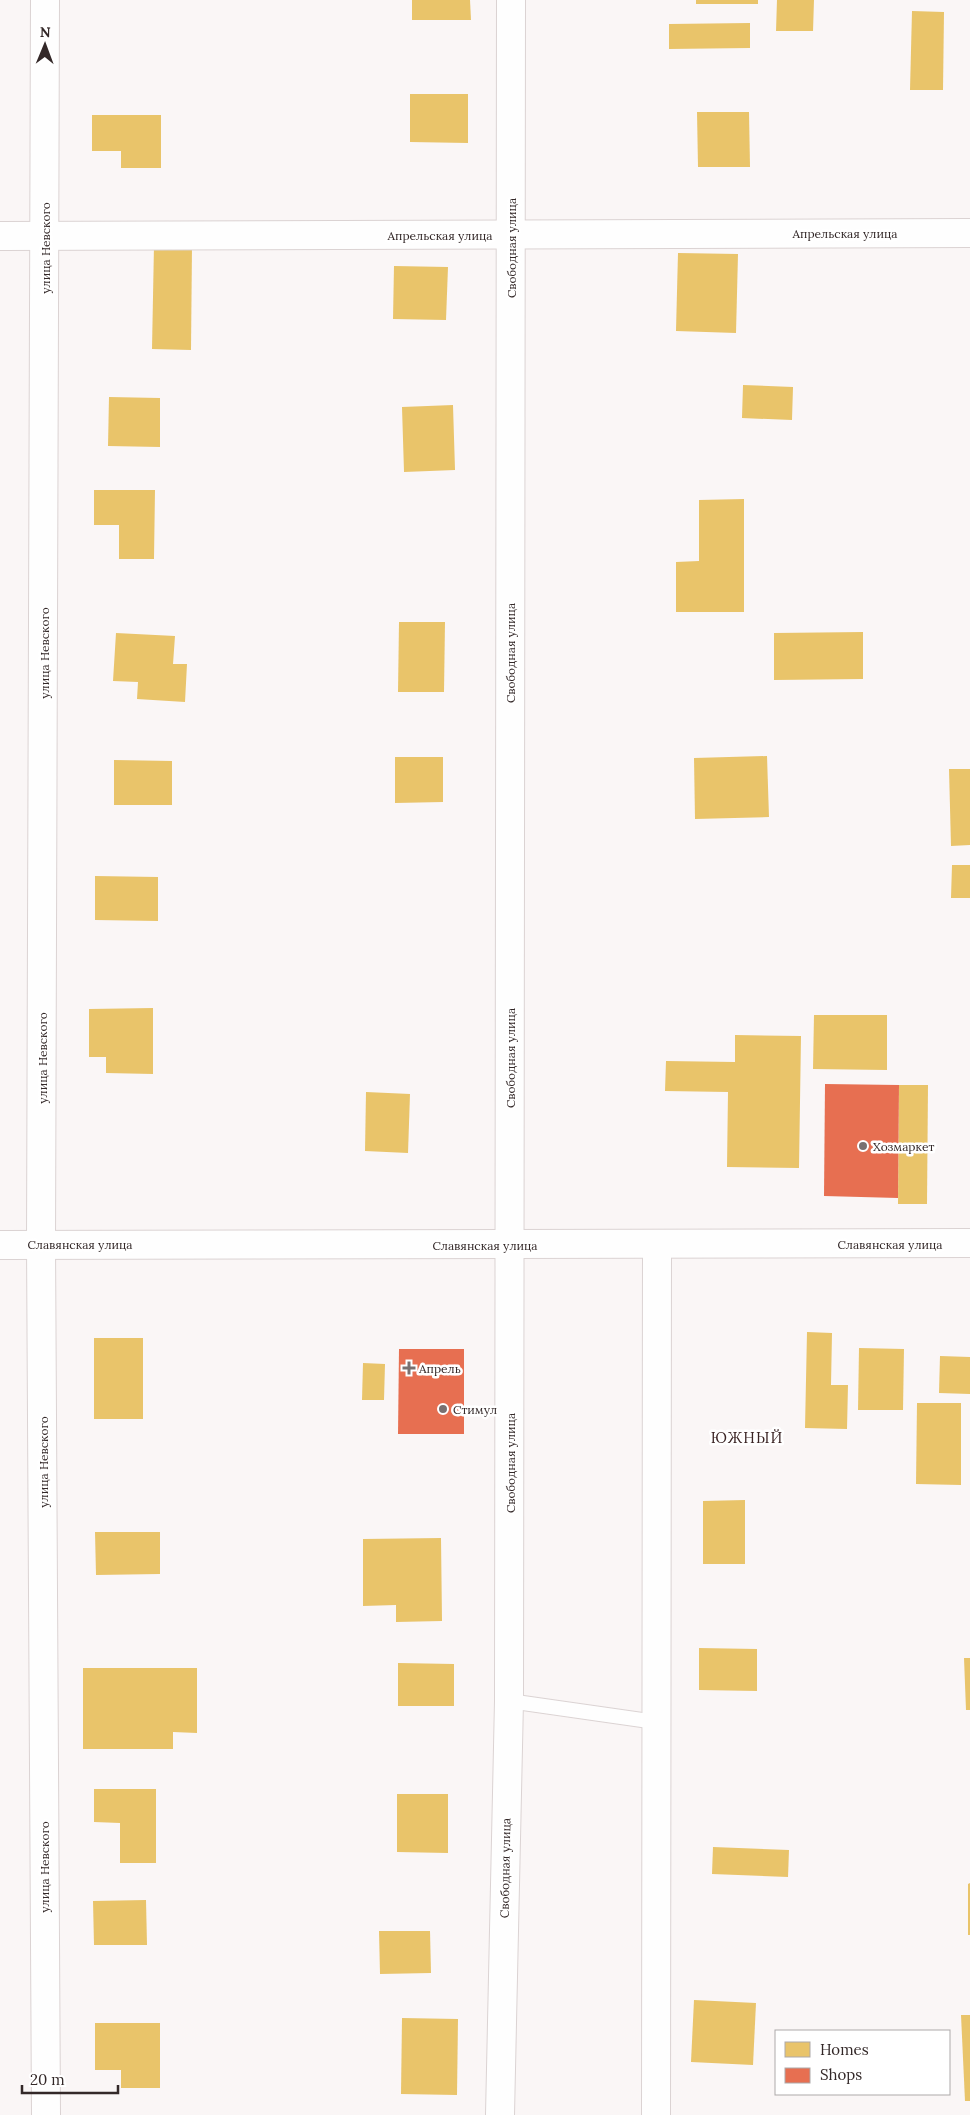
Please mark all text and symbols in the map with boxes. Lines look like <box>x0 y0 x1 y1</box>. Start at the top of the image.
north arrow <box>20 20 70 70</box>
text: N <box>40 23 51 41</box>
street label: Свободная улица <box>504 198 519 298</box>
street label: улица Невского <box>38 202 53 294</box>
street label: Апрельская улица <box>792 226 897 241</box>
street label: Апрельская улица <box>387 228 492 243</box>
street label: Свободная улица <box>503 603 518 703</box>
street label: улица Невского <box>37 607 52 699</box>
street label: Свободная улица <box>503 1008 518 1108</box>
street label: улица Невского <box>35 1012 50 1104</box>
place label: Хозмаркет <box>873 1139 934 1154</box>
marker: Хозмаркет <box>857 1140 869 1152</box>
street label: Славянская улица <box>27 1237 133 1252</box>
street label: Славянская улица <box>837 1237 943 1252</box>
street label: Славянская улица <box>432 1238 538 1253</box>
place label: Апрель <box>418 1361 461 1376</box>
marker: Апрель <box>403 1362 415 1374</box>
place label: Стимул <box>453 1402 497 1417</box>
marker: Стимул <box>437 1403 449 1415</box>
street label: Свободная улица <box>503 1413 518 1513</box>
street label: улица Невского <box>36 1416 51 1508</box>
district label: ЮЖНЫЙ <box>711 1428 783 1447</box>
street label: Свободная улица <box>497 1818 513 1918</box>
street label: улица Невского <box>37 1821 52 1913</box>
legend <box>775 2030 950 2095</box>
text: Homes <box>820 2040 869 2059</box>
scale bar <box>22 2062 119 2094</box>
text: Shops <box>820 2065 862 2084</box>
text: 20 m <box>30 2070 65 2089</box>

